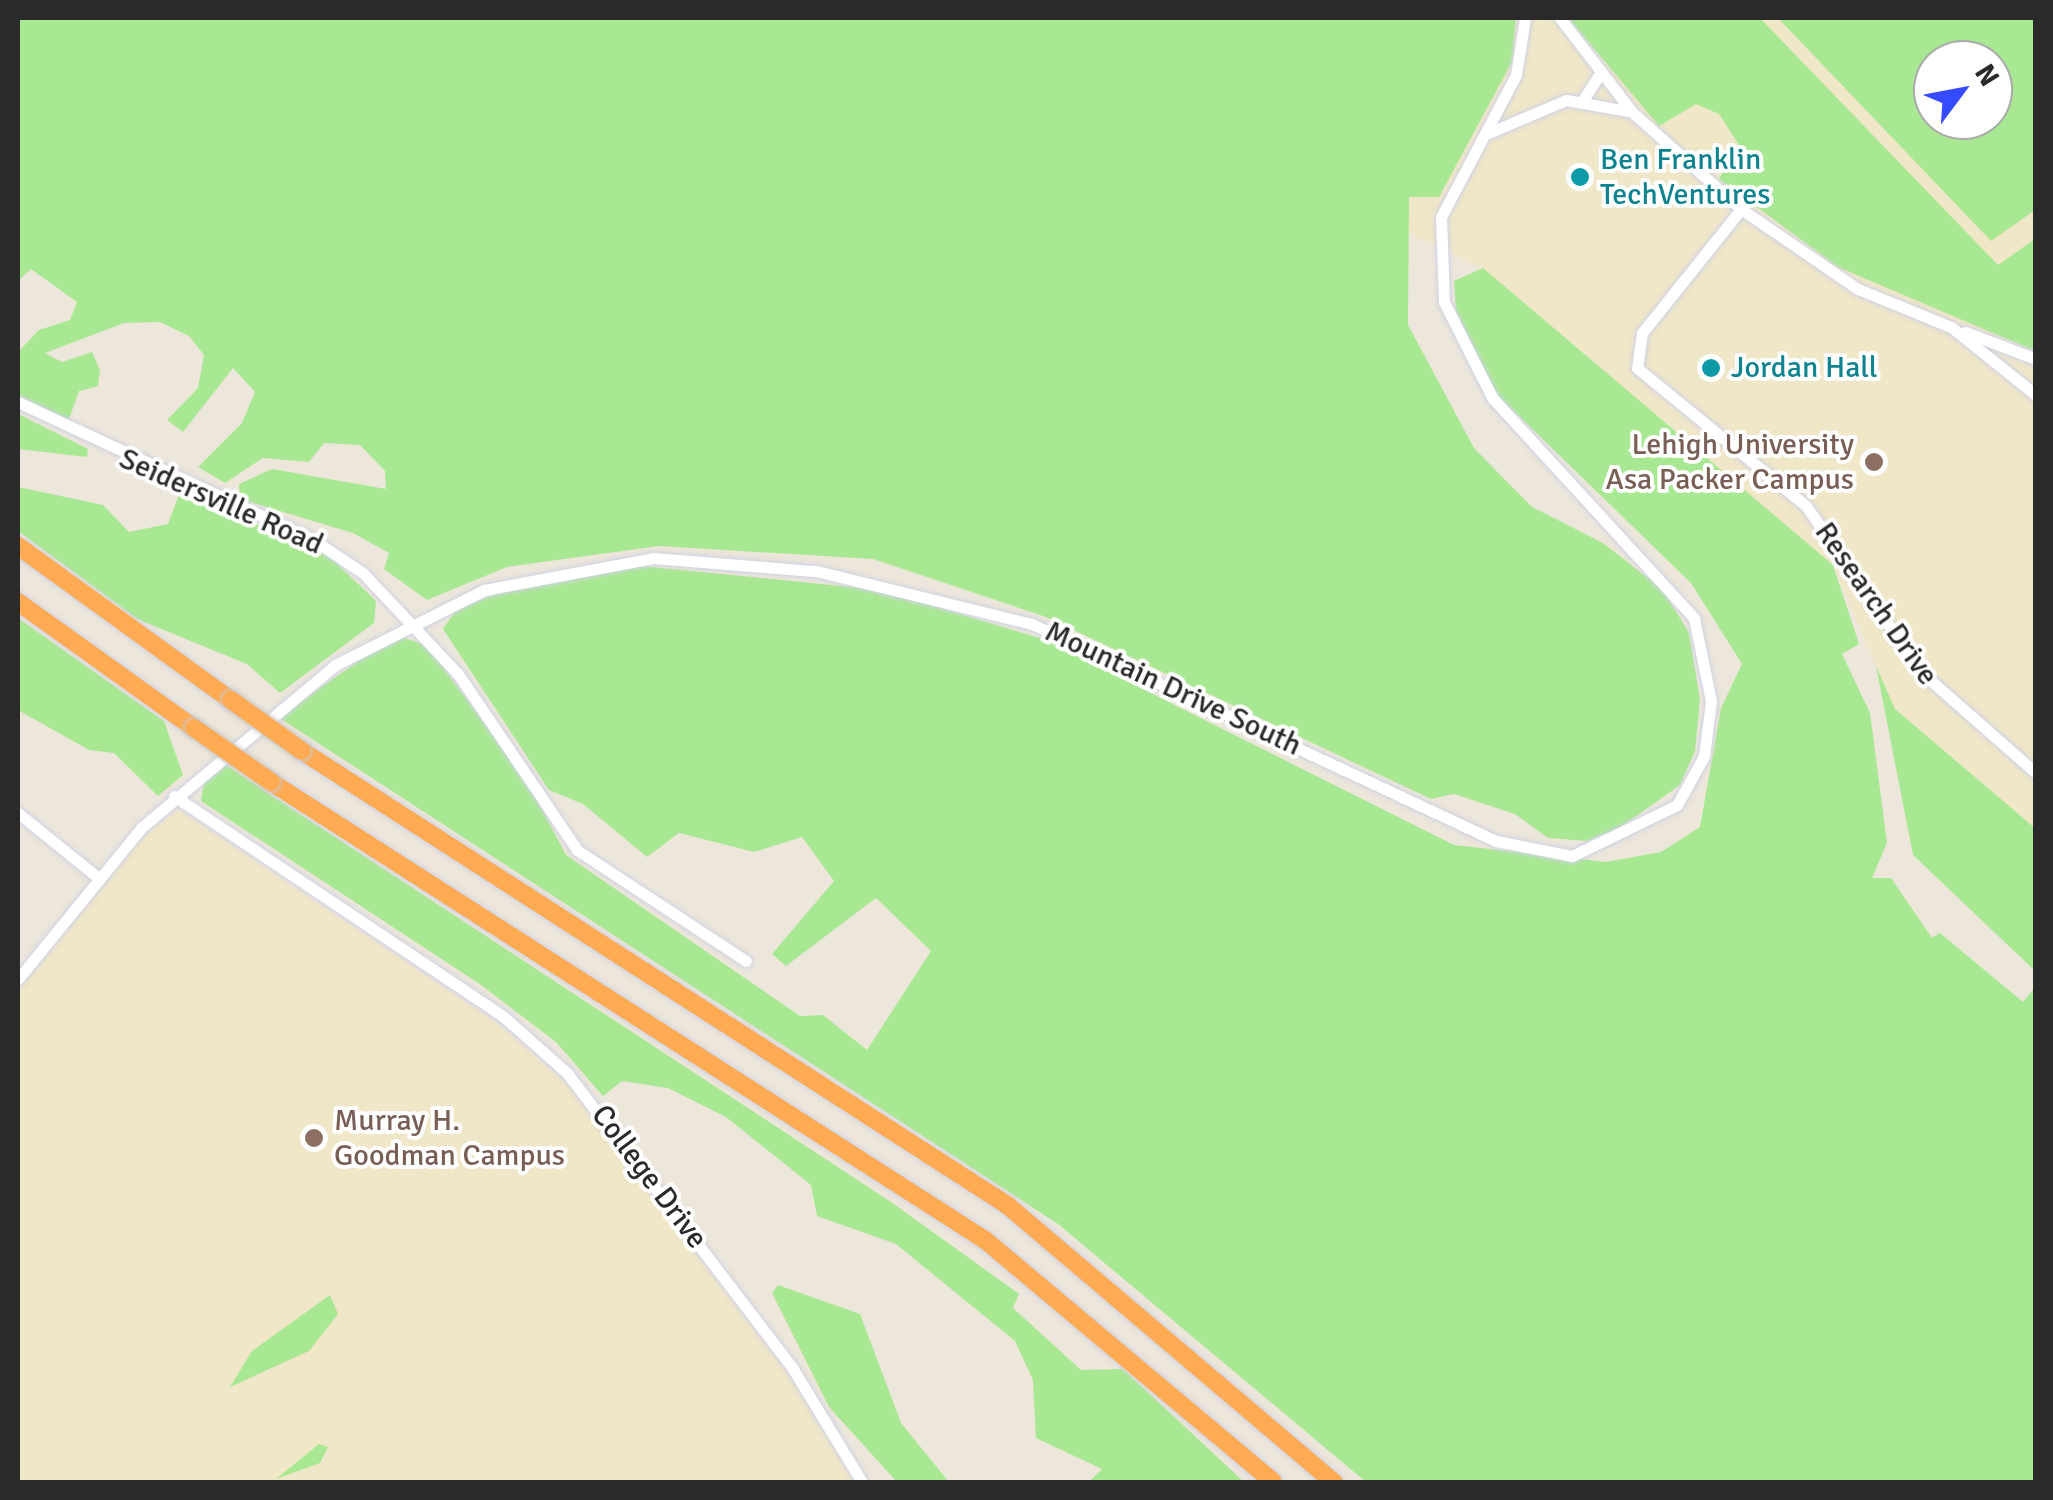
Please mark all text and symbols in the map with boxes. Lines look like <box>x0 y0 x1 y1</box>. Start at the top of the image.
north arrow <box>1913 40 2013 140</box>
text: N <box>1967 58 2006 92</box>
place label: Ben Franklin TechVentures <box>1600 142 1770 212</box>
marker: Ben Franklin TechVentures <box>1569 166 1591 188</box>
place label: Jordan Hall <box>1731 350 1878 386</box>
marker: Jordan Hall <box>1700 357 1722 379</box>
place label: Lehigh University Asa Packer Campus <box>1606 427 1854 498</box>
street label: Seidersville Road <box>114 441 328 563</box>
marker: Lehigh University Asa Packer Campus <box>1863 451 1885 473</box>
street label: Research Drive <box>1807 516 1945 692</box>
street label: Mountain Drive South <box>1039 614 1307 764</box>
street label: College Drive <box>583 1098 715 1256</box>
place label: Murray H. Goodman Campus <box>334 1103 565 1174</box>
marker: Murray H. Goodman Campus <box>303 1127 325 1149</box>

